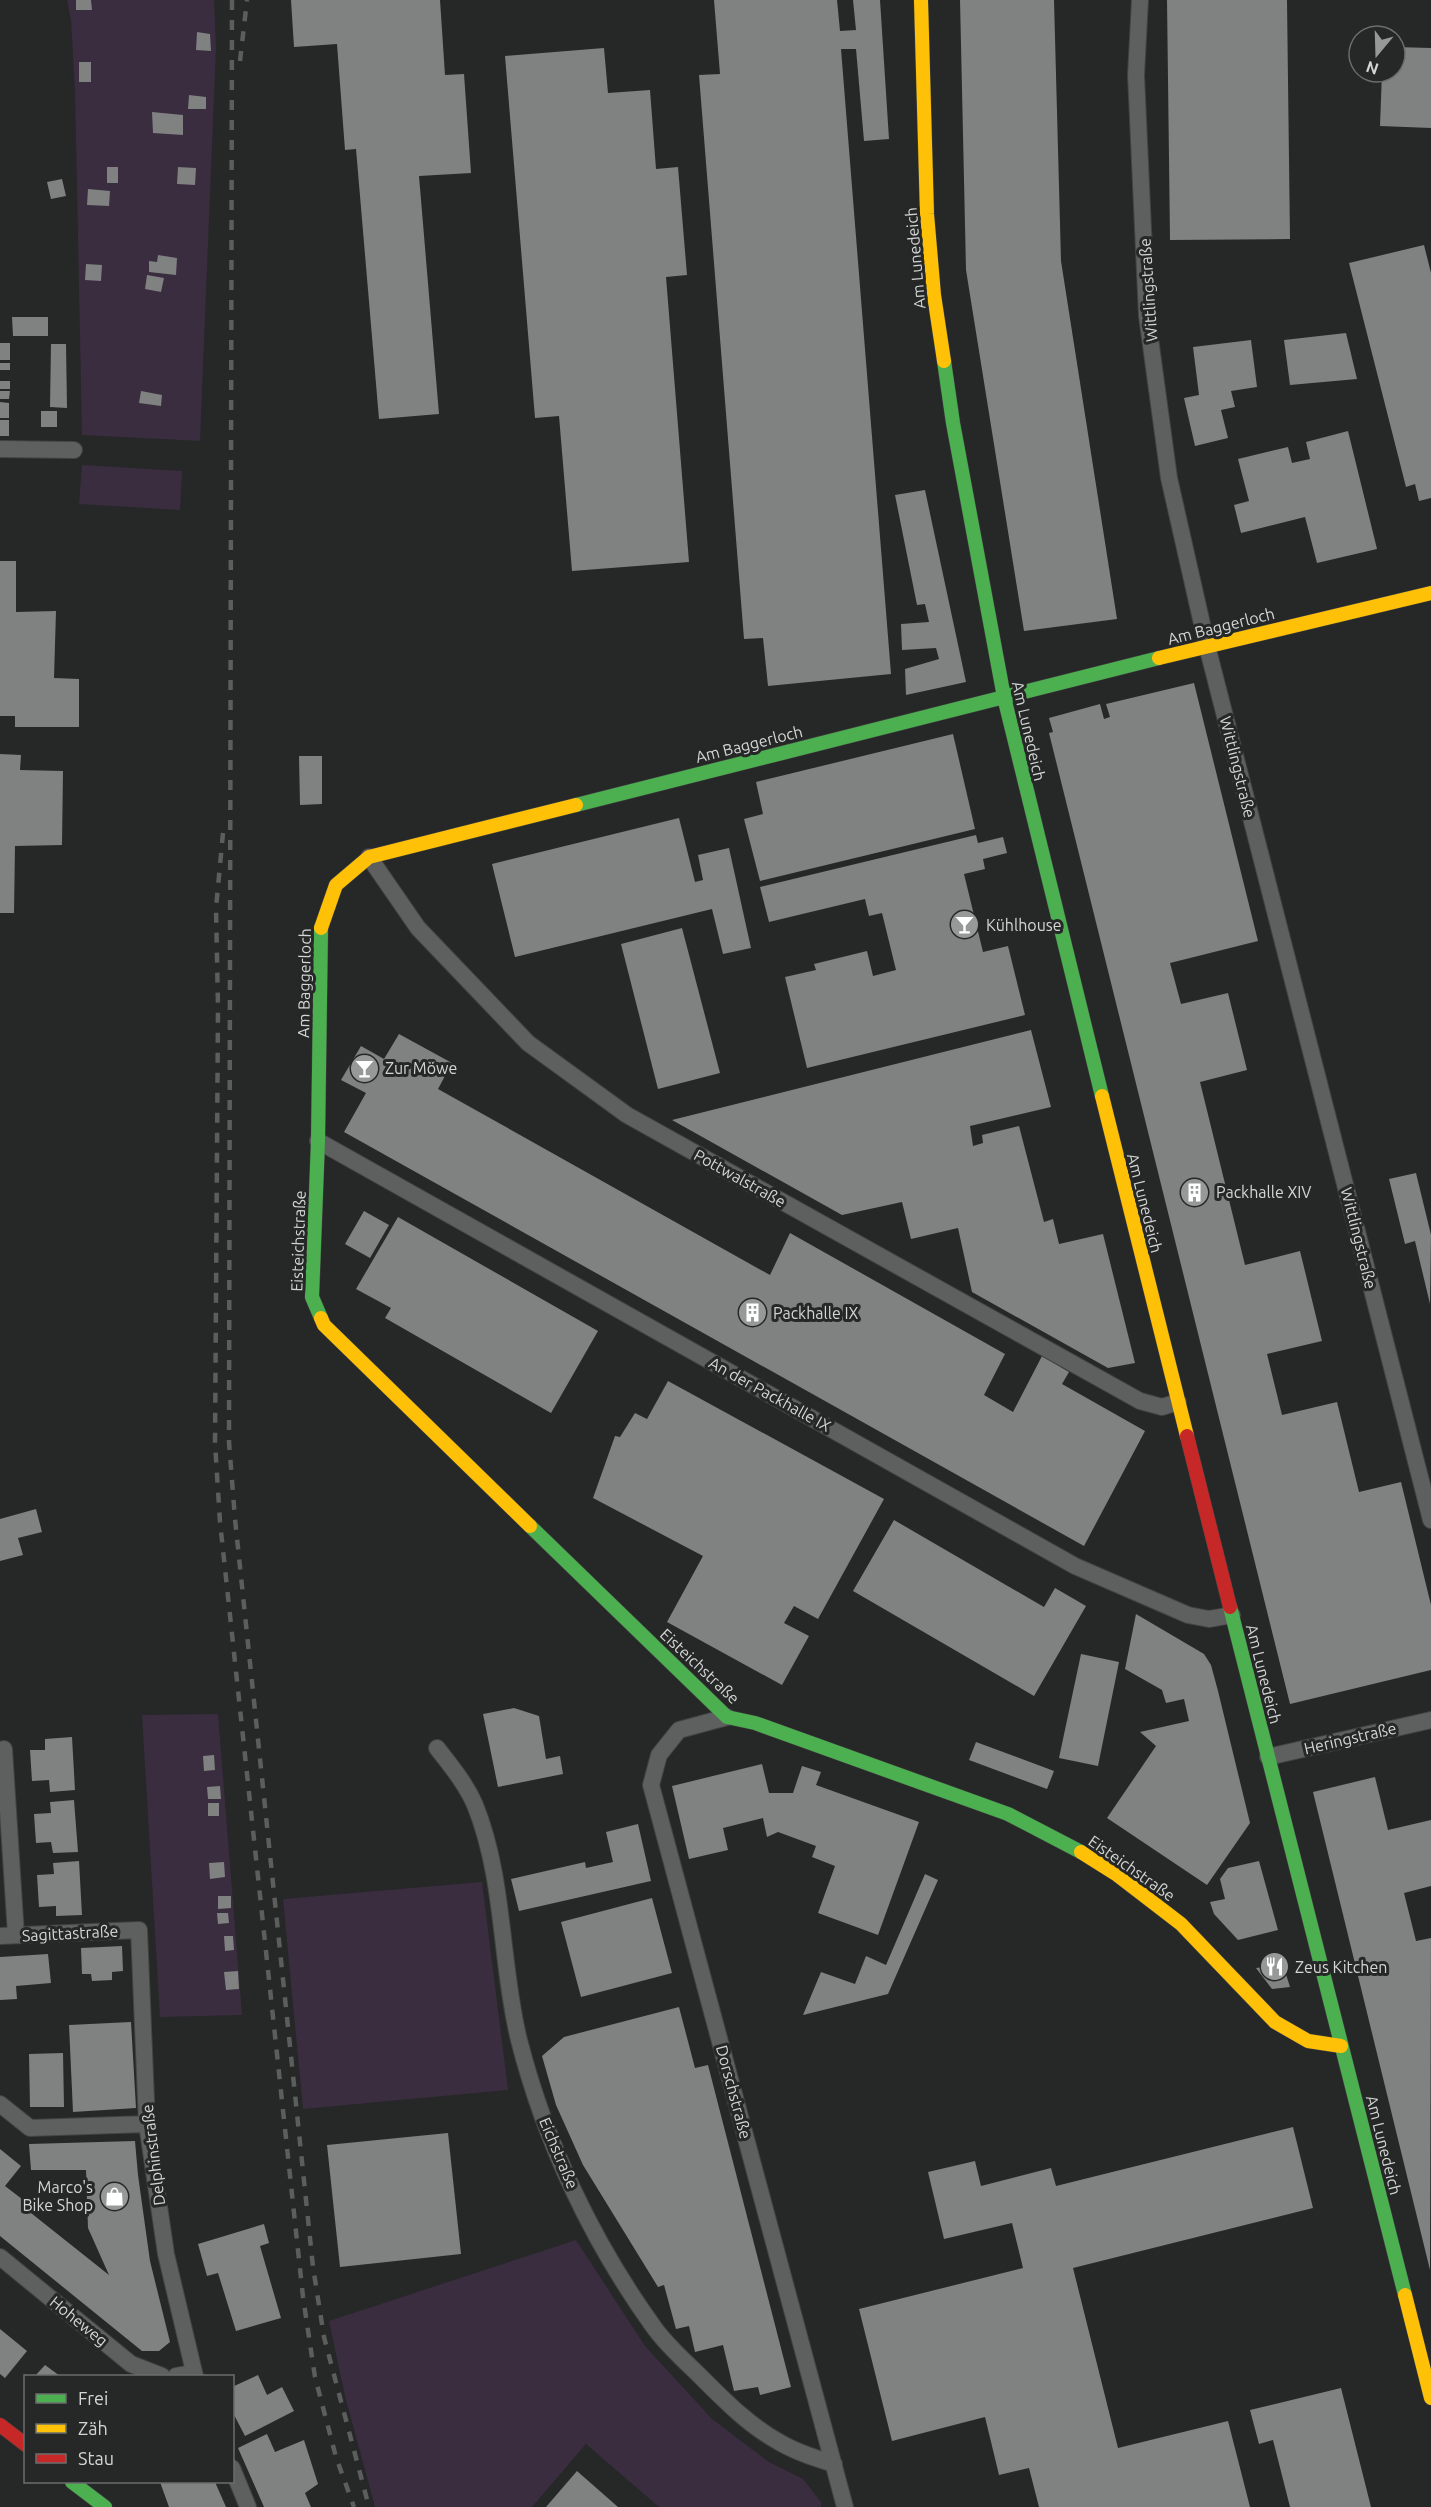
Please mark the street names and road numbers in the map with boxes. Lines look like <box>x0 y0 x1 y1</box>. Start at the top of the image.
street label: Am Lunedeich <box>902 207 928 309</box>
street label: Wittlingstraße <box>1135 238 1161 342</box>
street label: Am Baggerloch <box>1166 604 1276 648</box>
street label: Am Lunedeich <box>1009 679 1049 783</box>
street label: Wittlingstraße <box>1217 714 1259 820</box>
street label: Am Baggerloch <box>694 722 804 766</box>
street label: Am Baggerloch <box>294 928 314 1038</box>
street label: Pottwalstraße <box>691 1145 789 1211</box>
street label: Am Lunedeich <box>1124 1151 1166 1255</box>
street label: Wittlingstraße <box>1338 1185 1380 1291</box>
street label: Eisteichstraße <box>287 1190 309 1292</box>
street label: An der Packhalle IX <box>706 1353 834 1435</box>
street label: Am Lunedeich <box>1243 1622 1285 1726</box>
street label: Eisteichstraße <box>657 1625 743 1707</box>
street label: Heringstraße <box>1302 1719 1398 1757</box>
street label: Eisteichstraße <box>1085 1832 1179 1904</box>
street label: Sagittastraße <box>21 1921 119 1945</box>
street label: Dorschstraße <box>713 2043 755 2141</box>
street label: Am Lunedeich <box>1363 2093 1405 2197</box>
street label: Delphinstraße <box>138 2103 168 2207</box>
street label: Eichstraße <box>536 2115 582 2191</box>
street label: Hoheweg <box>47 2292 111 2350</box>

